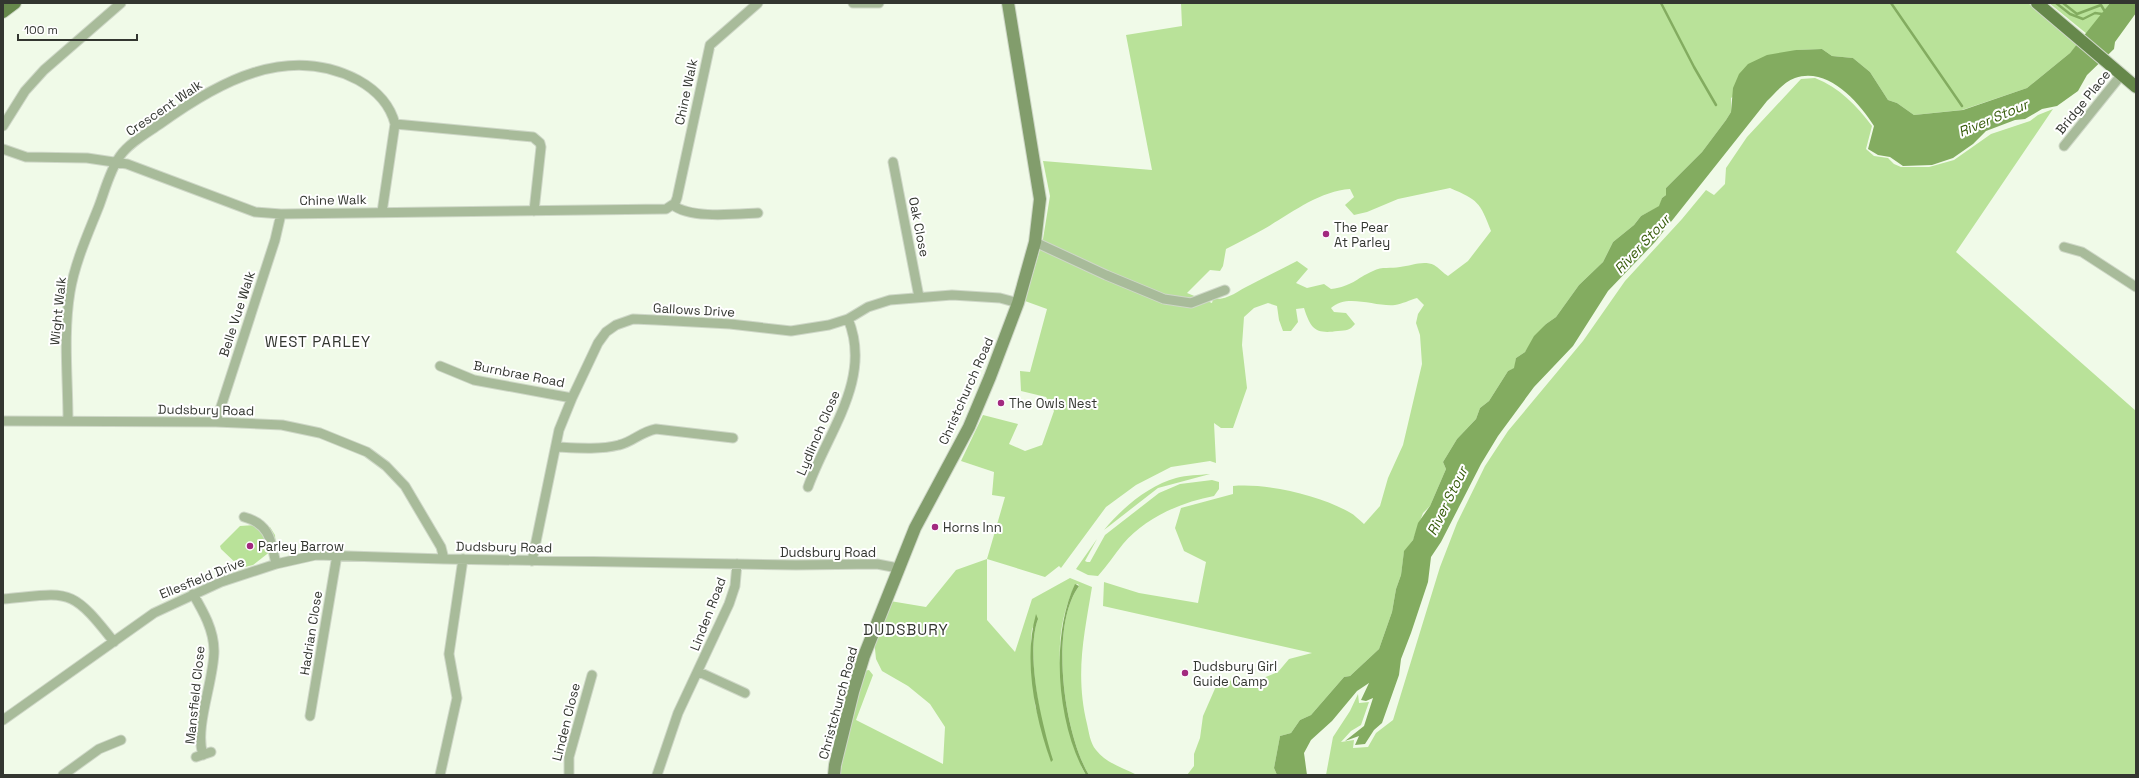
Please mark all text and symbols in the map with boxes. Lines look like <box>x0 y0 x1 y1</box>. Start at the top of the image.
scale bar <box>18 16 137 42</box>
text: 100 m <box>24 22 58 38</box>
street label: Chine Walk <box>671 57 701 127</box>
street label: Bridge Place <box>2052 66 2114 138</box>
street label: Crescent Walk <box>122 76 206 140</box>
water label: River Stour <box>1955 95 2032 141</box>
street label: Chine Walk <box>299 191 367 209</box>
street label: Oak Close <box>905 196 933 258</box>
water label: River Stour <box>1610 210 1675 277</box>
place label: The Pear At Parley <box>1334 219 1390 251</box>
marker: The Pear At Parley <box>1321 229 1331 239</box>
street label: Belle Vue Walk <box>215 269 259 359</box>
street label: Wight Walk <box>46 276 70 346</box>
street label: Gallows Drive <box>653 299 735 321</box>
district label: WEST PARLEY <box>265 332 371 351</box>
street label: Christchurch Road <box>935 335 997 447</box>
street label: Burnbrae Road <box>472 357 566 391</box>
street label: Lydlinch Close <box>792 388 844 478</box>
place label: The Owls Nest <box>1009 395 1097 412</box>
marker: The Owls Nest <box>996 398 1006 408</box>
street label: Dudsbury Road <box>158 401 254 419</box>
water label: River Stour <box>1423 462 1472 538</box>
place label: Horns Inn <box>943 519 1002 536</box>
marker: Horns Inn <box>930 522 940 532</box>
place label: Parley Barrow <box>258 538 344 555</box>
street label: Dudsbury Road <box>456 538 552 556</box>
marker: Parley Barrow <box>245 541 255 551</box>
street label: Dudsbury Road <box>780 544 876 561</box>
street label: Ellesfield Drive <box>157 553 247 603</box>
street label: Linden Road <box>686 575 730 653</box>
street label: Hadrian Close <box>296 590 326 676</box>
district label: DUDSBURY <box>863 620 949 639</box>
street label: Mansfield Close <box>181 645 209 745</box>
street label: Christchurch Road <box>815 645 861 761</box>
place label: Dudsbury Girl Guide Camp <box>1193 658 1277 690</box>
marker: Dudsbury Girl Guide Camp <box>1180 668 1190 678</box>
street label: Linden Close <box>548 681 584 763</box>

